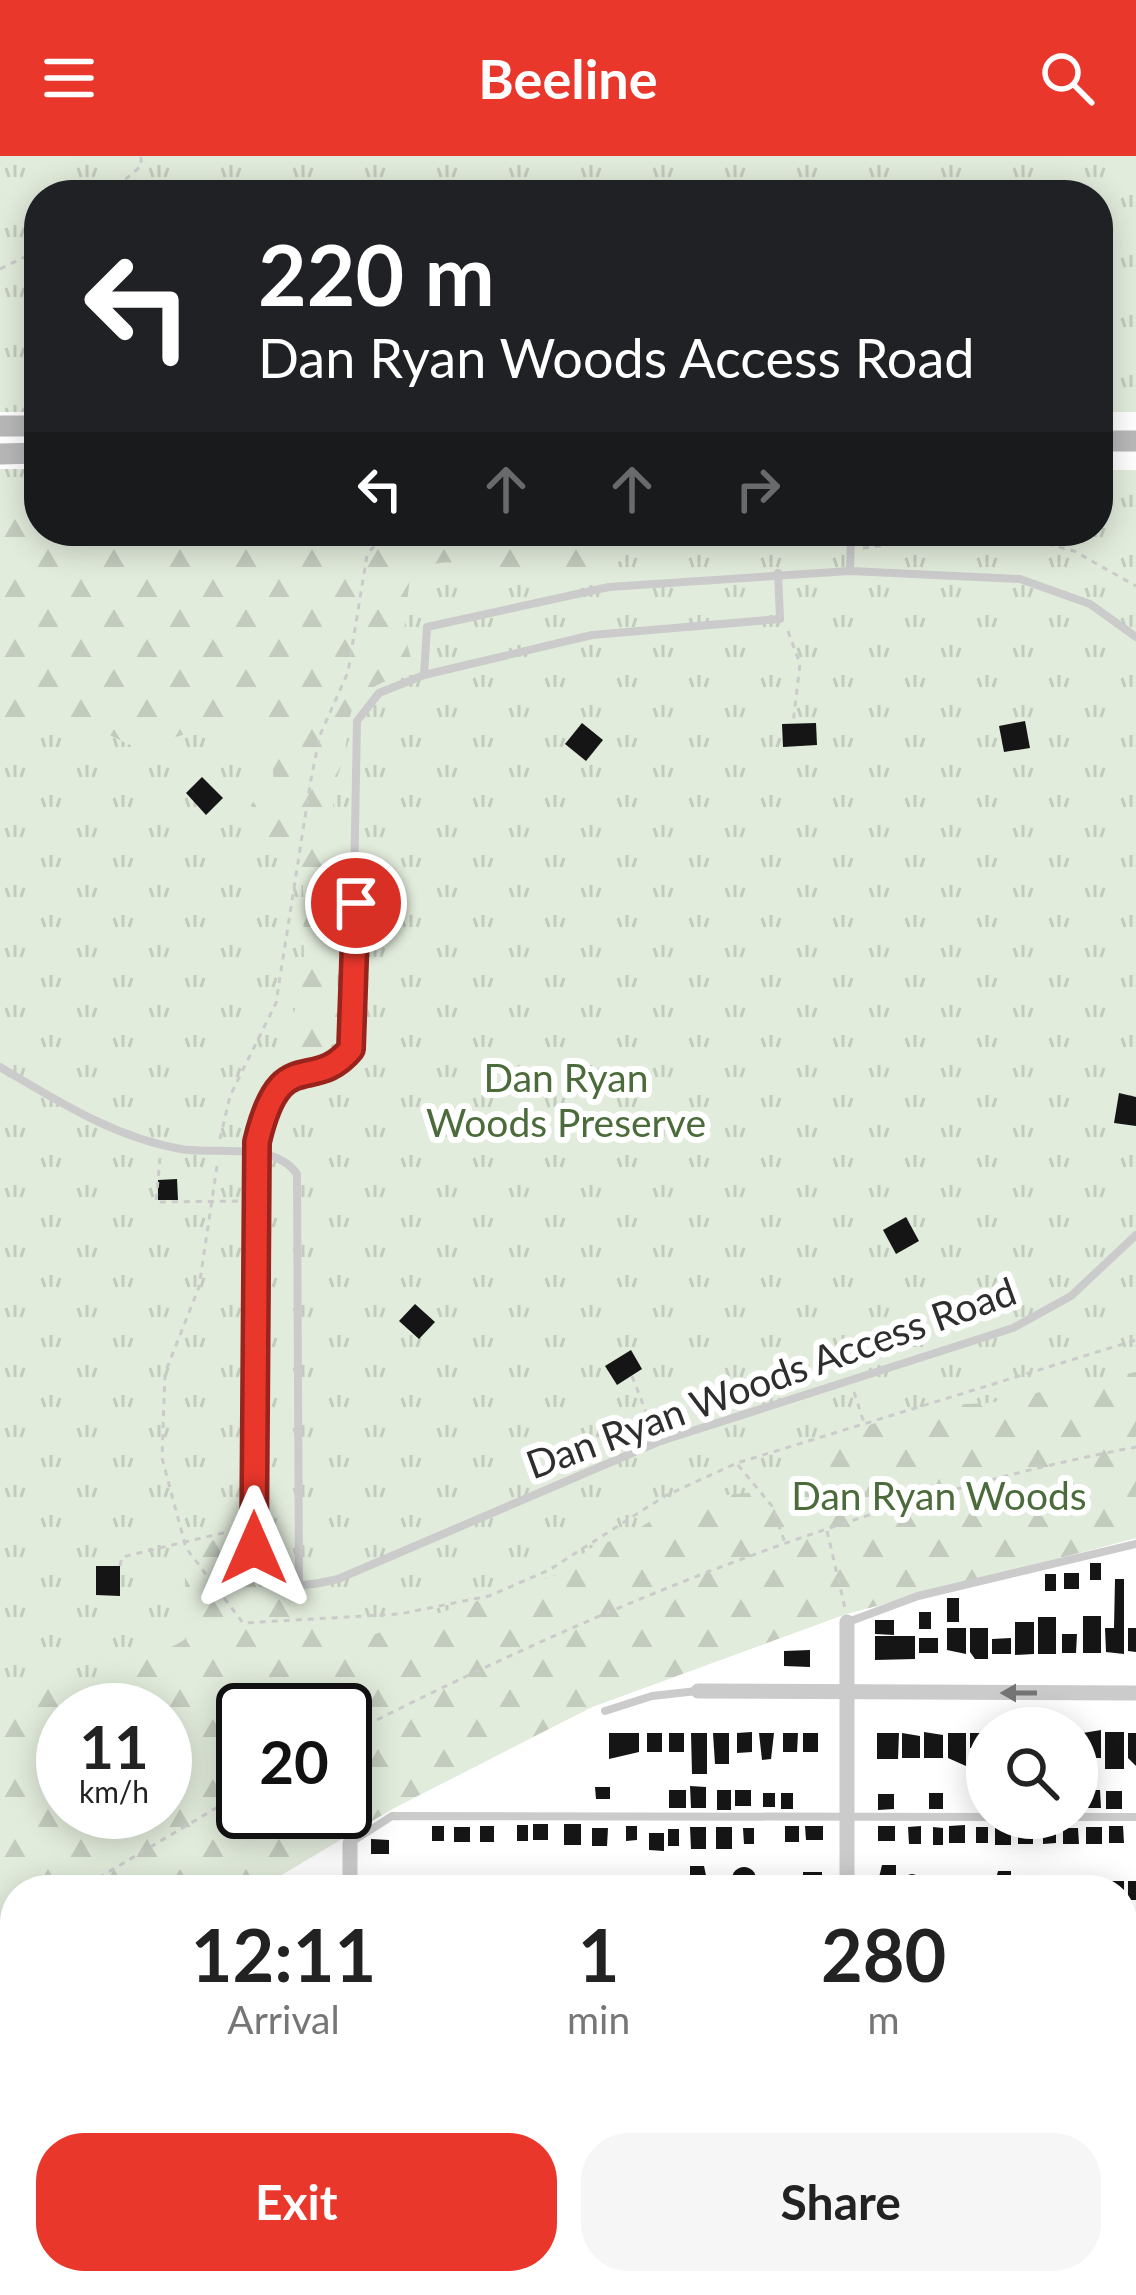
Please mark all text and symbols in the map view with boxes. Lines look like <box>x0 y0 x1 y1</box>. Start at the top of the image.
icon: menu <box>36 45 102 111</box>
icon: search <box>1034 45 1100 111</box>
text: Beeline <box>478 46 658 111</box>
text: 220 m <box>258 223 495 324</box>
icon: left <box>60 228 216 384</box>
text: Dan Ryan Woods Access Road <box>258 325 974 390</box>
icon: left <box>347 456 413 522</box>
icon: ahead <box>473 456 539 522</box>
icon: ahead <box>599 456 665 522</box>
icon: right <box>725 456 791 522</box>
pin <box>305 852 407 954</box>
icon: arrive <box>323 870 389 936</box>
park label: Dan Ryan Woods Preserve <box>426 1054 706 1145</box>
street label: Dan Ryan Woods Access Road <box>520 1267 1022 1487</box>
park label: Dan Ryan Woods <box>791 1472 1087 1518</box>
position arrow <box>191 1485 317 1611</box>
speed limit sign: 20 <box>216 1683 372 1839</box>
one-way arrow <box>999 1683 1037 1702</box>
map controls <box>966 1707 1098 1839</box>
button: search <box>966 1707 1098 1839</box>
text: 11 <box>79 1710 149 1782</box>
text: km/h <box>79 1773 149 1809</box>
text: 12:11 <box>191 1911 376 1997</box>
text: 1 <box>578 1911 620 1997</box>
text: 280 <box>821 1911 946 1997</box>
text: Arrival <box>227 1996 340 2042</box>
text: min <box>567 1996 630 2042</box>
text: m <box>868 1996 900 2042</box>
button: Exit <box>36 2133 557 2271</box>
button: Share <box>581 2133 1101 2271</box>

